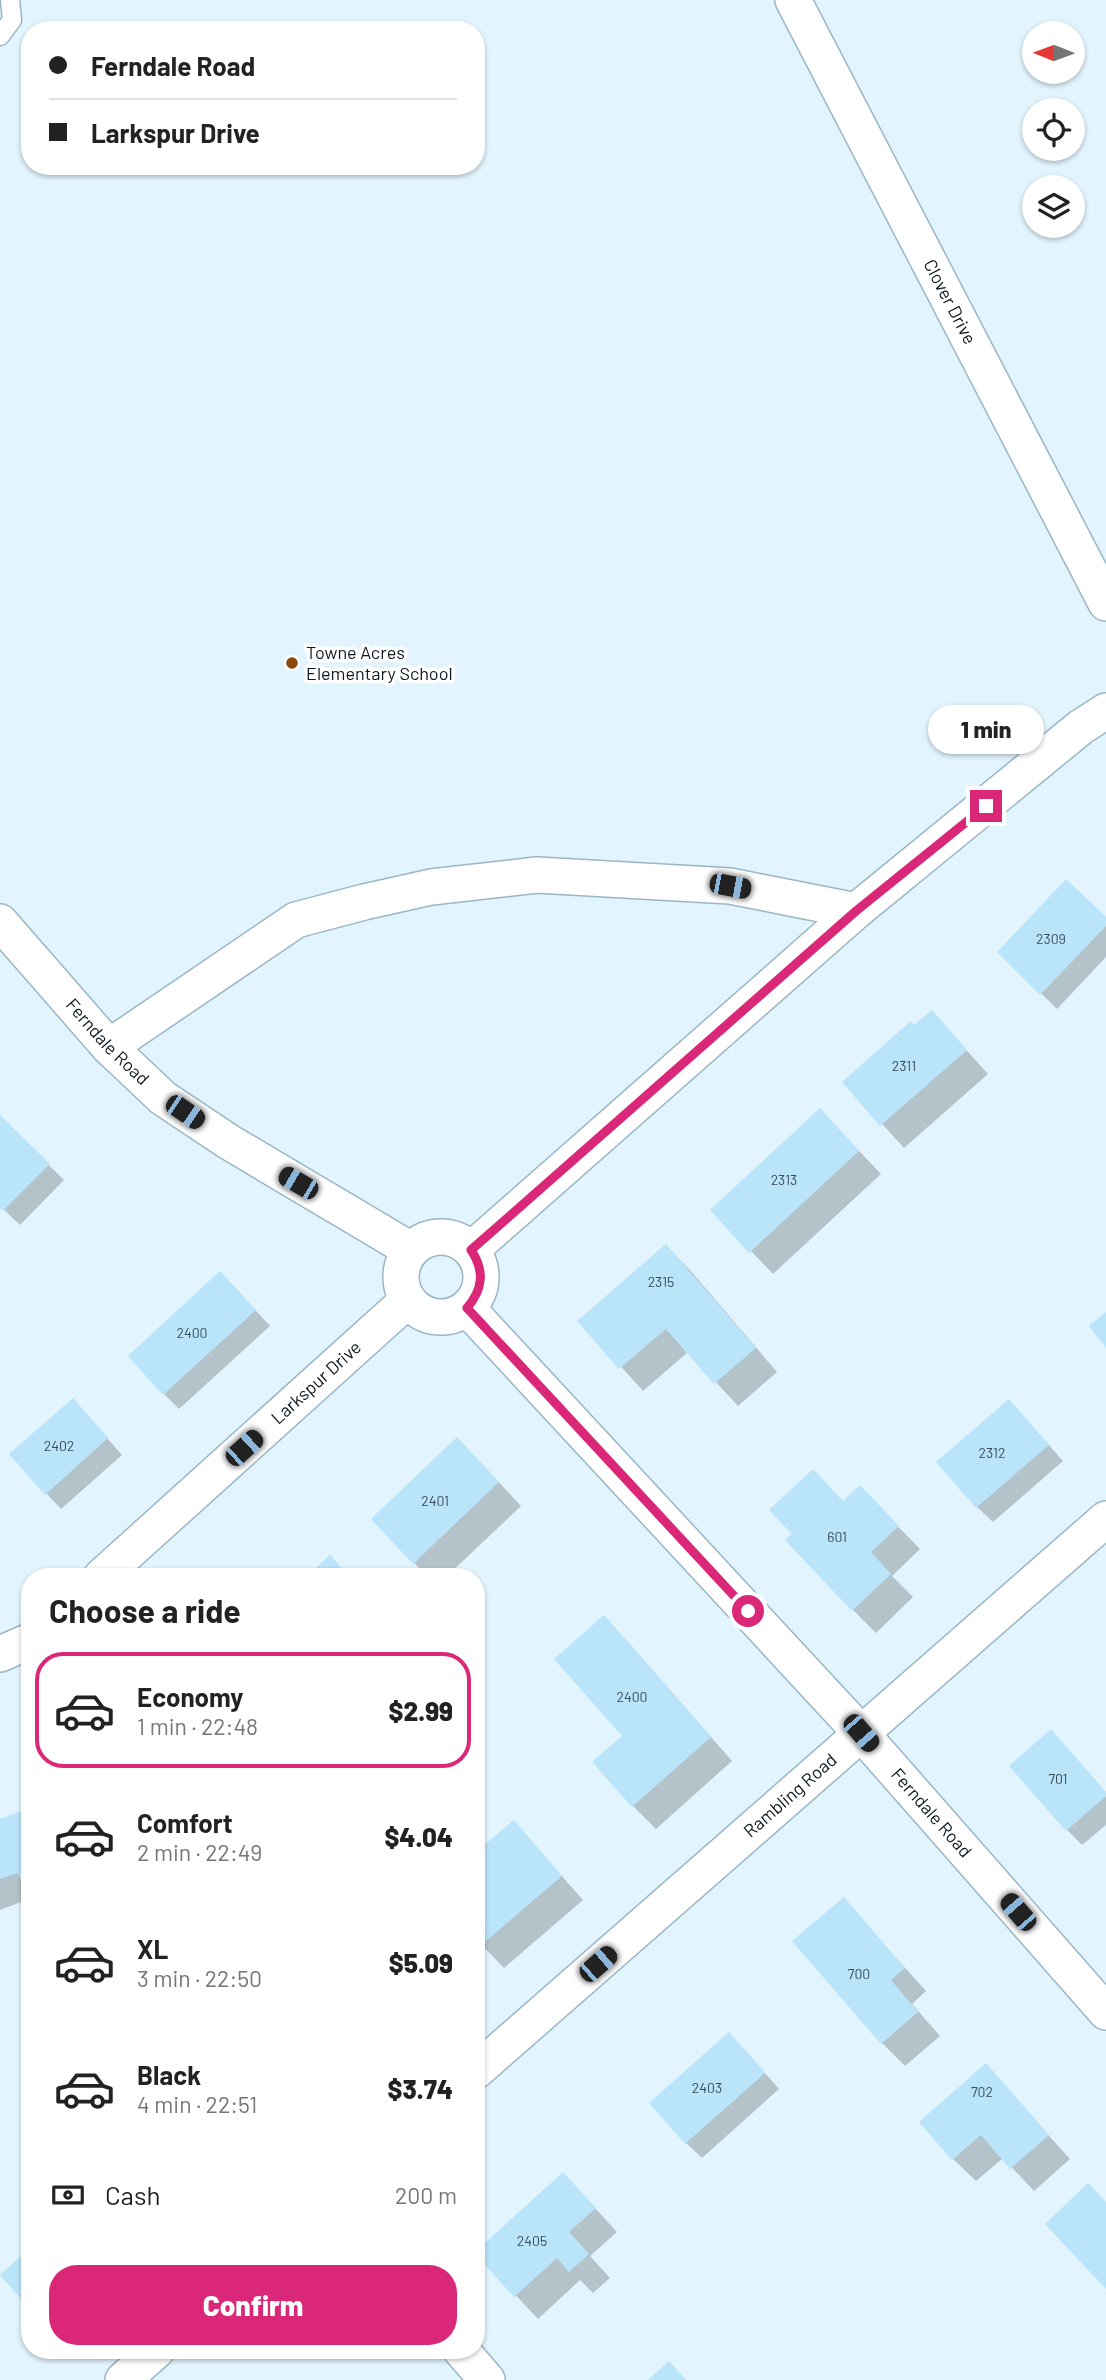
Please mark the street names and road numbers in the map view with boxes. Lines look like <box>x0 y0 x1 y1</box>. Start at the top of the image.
street label: Clover Drive <box>919 255 982 348</box>
street label: Ferndale Road <box>62 993 154 1089</box>
street label: Larkspur Drive <box>266 1336 365 1428</box>
street label: Rambling Road <box>739 1748 841 1841</box>
street label: Ferndale Road <box>887 1763 977 1861</box>

